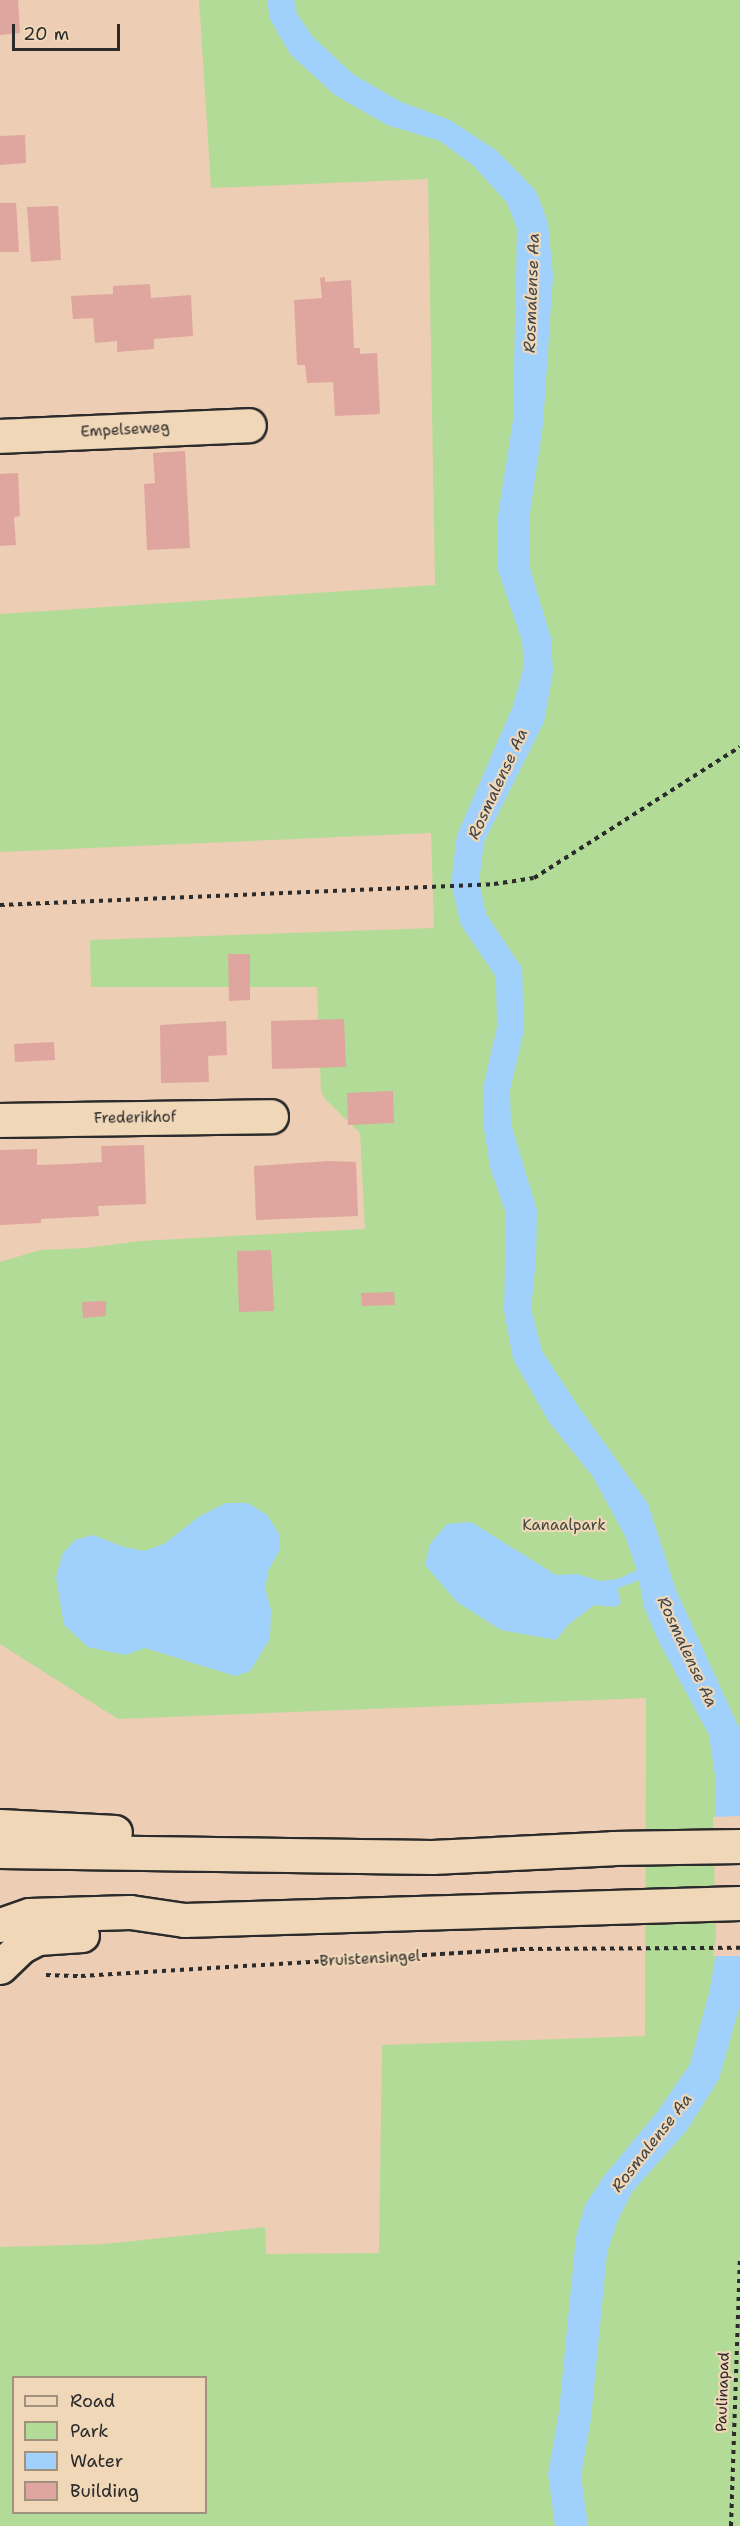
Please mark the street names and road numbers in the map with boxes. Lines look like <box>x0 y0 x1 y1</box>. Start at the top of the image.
street label: Empelseweg <box>80 419 170 441</box>
street label: Frederikhof <box>94 1108 176 1128</box>
street label: Bruistensingel <box>319 1947 421 1971</box>
street label: Paulinapad <box>713 2352 733 2432</box>

